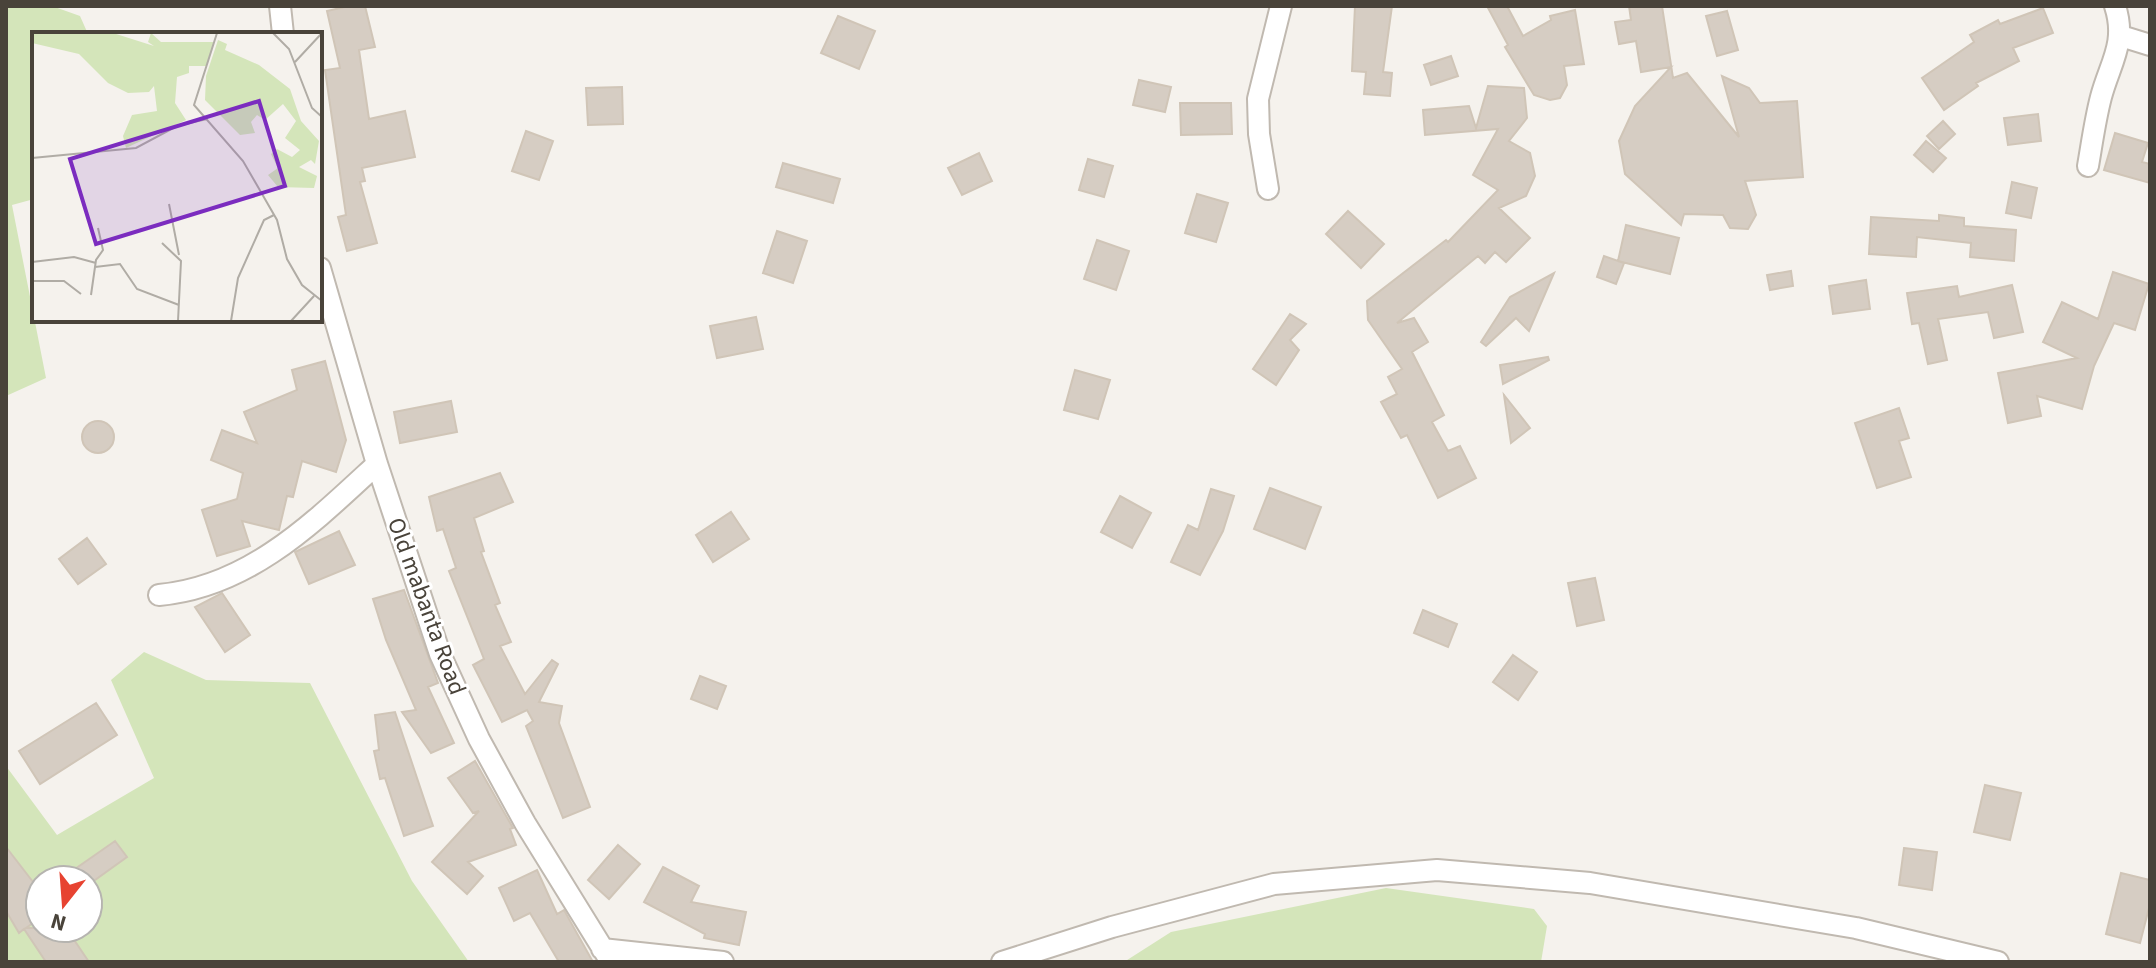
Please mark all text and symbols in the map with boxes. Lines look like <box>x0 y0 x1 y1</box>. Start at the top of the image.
inset map <box>32 32 322 322</box>
street label: Old mabanta Road <box>378 513 475 700</box>
north arrow <box>24 864 104 944</box>
text: N <box>47 905 70 940</box>

